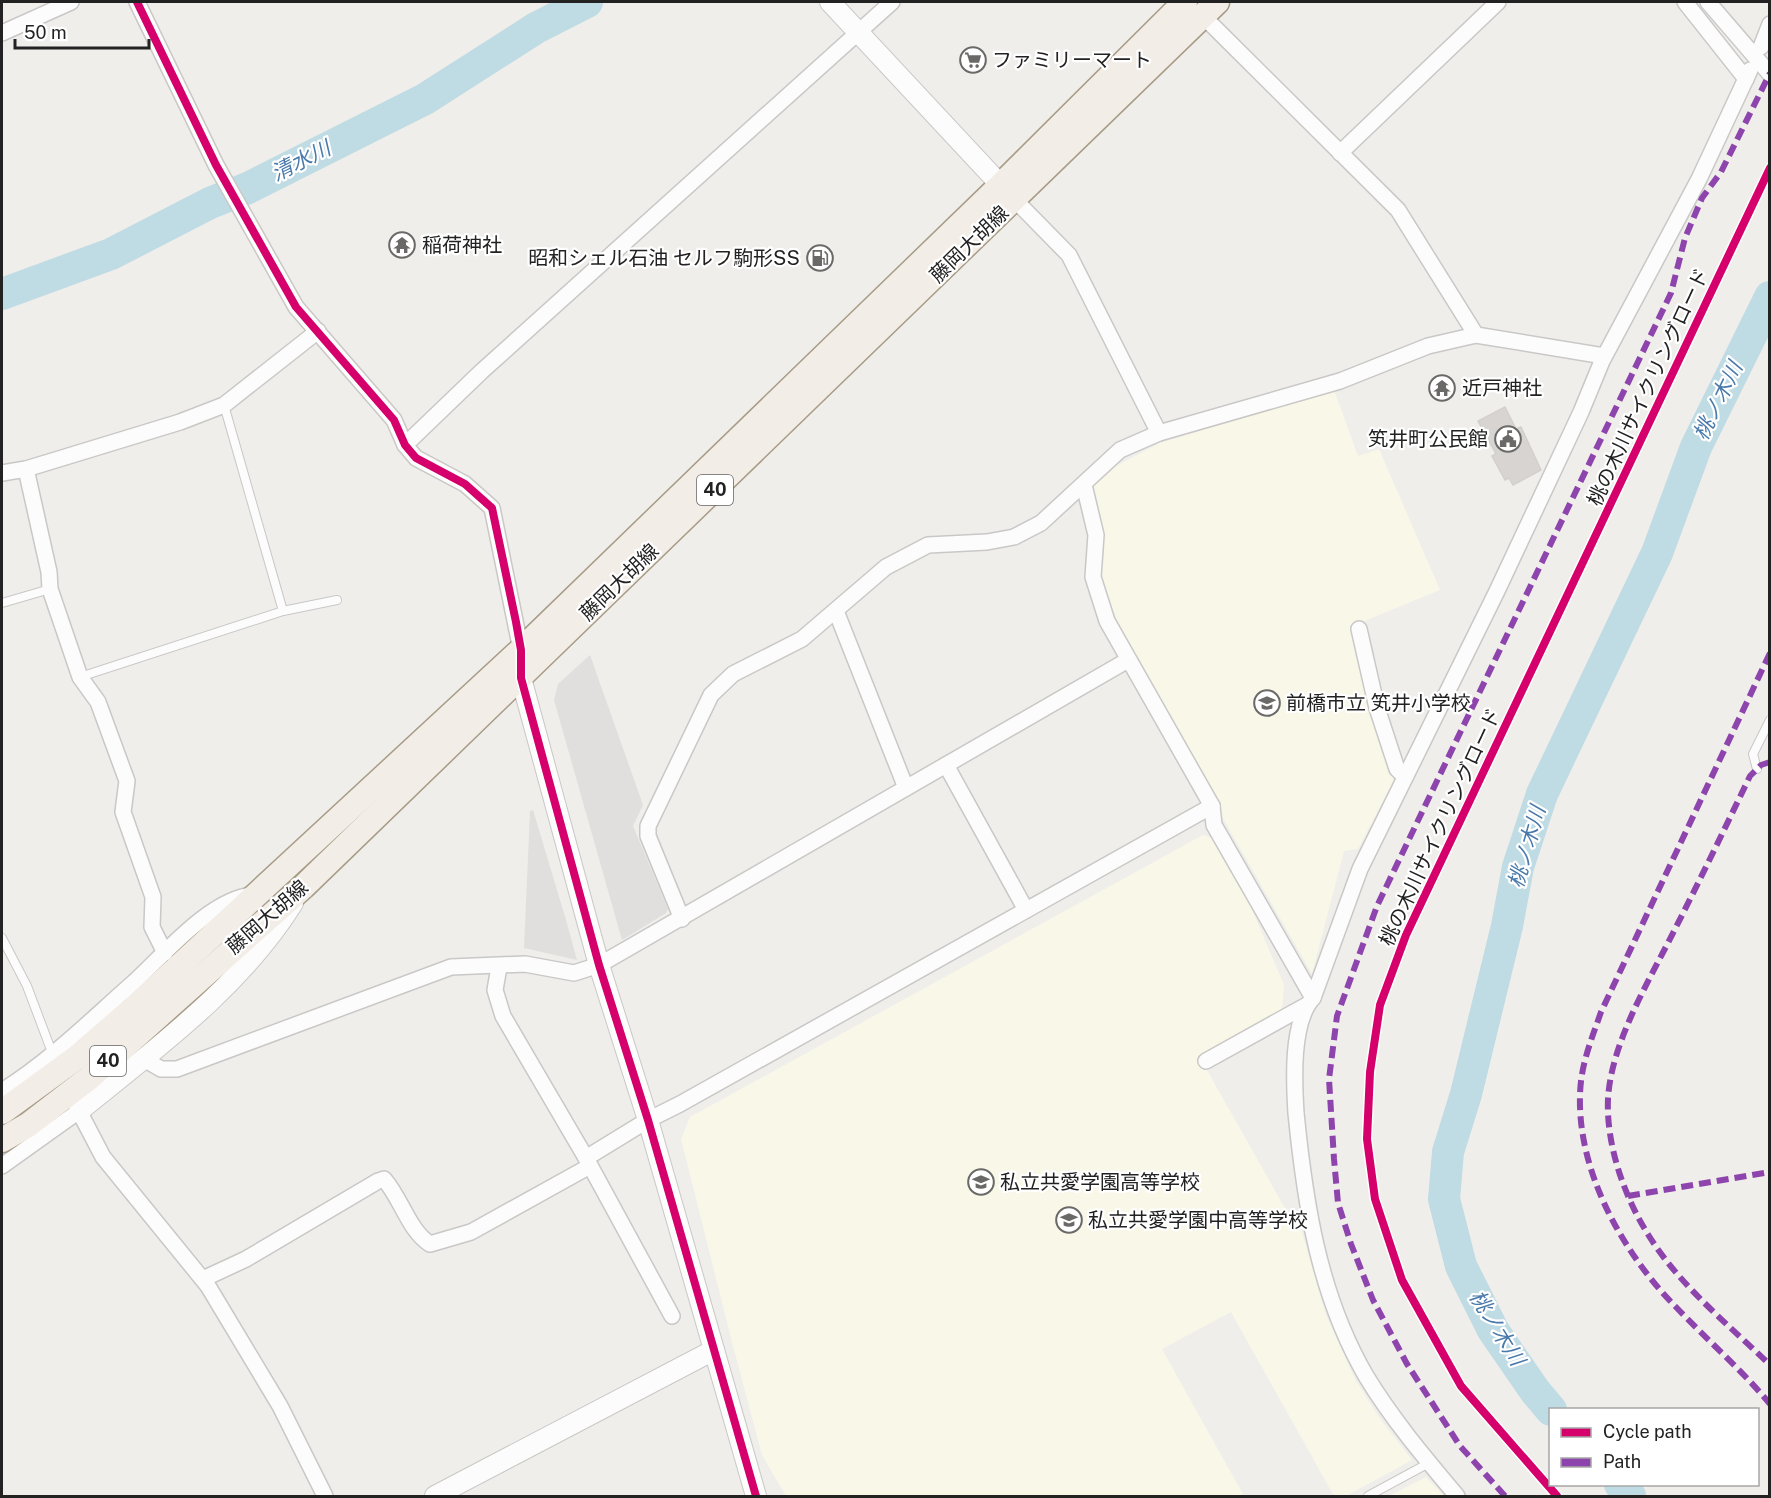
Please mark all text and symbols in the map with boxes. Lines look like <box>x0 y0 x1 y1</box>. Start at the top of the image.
scale bar <box>15 12 148 50</box>
text: 50 m <box>24 22 67 43</box>
supermarket icon: ファミリーマート <box>958 45 988 75</box>
place label: ファミリーマート <box>992 48 1152 72</box>
water label: 清水川 <box>267 134 336 186</box>
street label: 藤岡大胡線 <box>925 201 1013 287</box>
temple icon: 稲荷神社 <box>387 230 417 260</box>
place label: 稲荷神社 <box>422 233 502 257</box>
fuel station icon: 昭和シェル石油 セルフ駒形SS <box>805 243 835 273</box>
place label: 昭和シェル石油 セルフ駒形SS <box>528 246 800 270</box>
street label: 桃の木川サイクリングロード <box>1582 264 1714 510</box>
water label: 桃ノ木川 <box>1688 356 1748 444</box>
temple icon: 近戸神社 <box>1427 373 1457 403</box>
place label: 近戸神社 <box>1462 376 1542 400</box>
public building icon: 笂井町公民館 <box>1493 424 1523 454</box>
place label: 笂井町公民館 <box>1368 427 1488 451</box>
road number: 40 <box>697 475 733 505</box>
street label: 藤岡大胡線 <box>575 539 663 625</box>
school or university icon: 前橋市立 笂井小学校 <box>1252 688 1282 718</box>
place label: 前橋市立 笂井小学校 <box>1286 691 1471 715</box>
street label: 桃の木川サイクリングロード <box>1374 704 1506 950</box>
water label: 桃ノ木川 <box>1503 801 1551 891</box>
street label: 藤岡大胡線 <box>221 875 313 959</box>
road number: 40 <box>90 1046 126 1076</box>
school or university icon: 私立共愛学園高等学校 <box>966 1167 996 1197</box>
place label: 私立共愛学園高等学校 <box>1000 1170 1200 1194</box>
school or university icon: 私立共愛学園中高等学校 <box>1054 1205 1084 1235</box>
place label: 私立共愛学園中高等学校 <box>1088 1208 1308 1232</box>
water label: 桃ノ木川 <box>1465 1285 1531 1372</box>
legend <box>1549 1408 1759 1486</box>
text: Cycle path <box>1603 1421 1692 1442</box>
text: Path <box>1603 1451 1641 1472</box>

